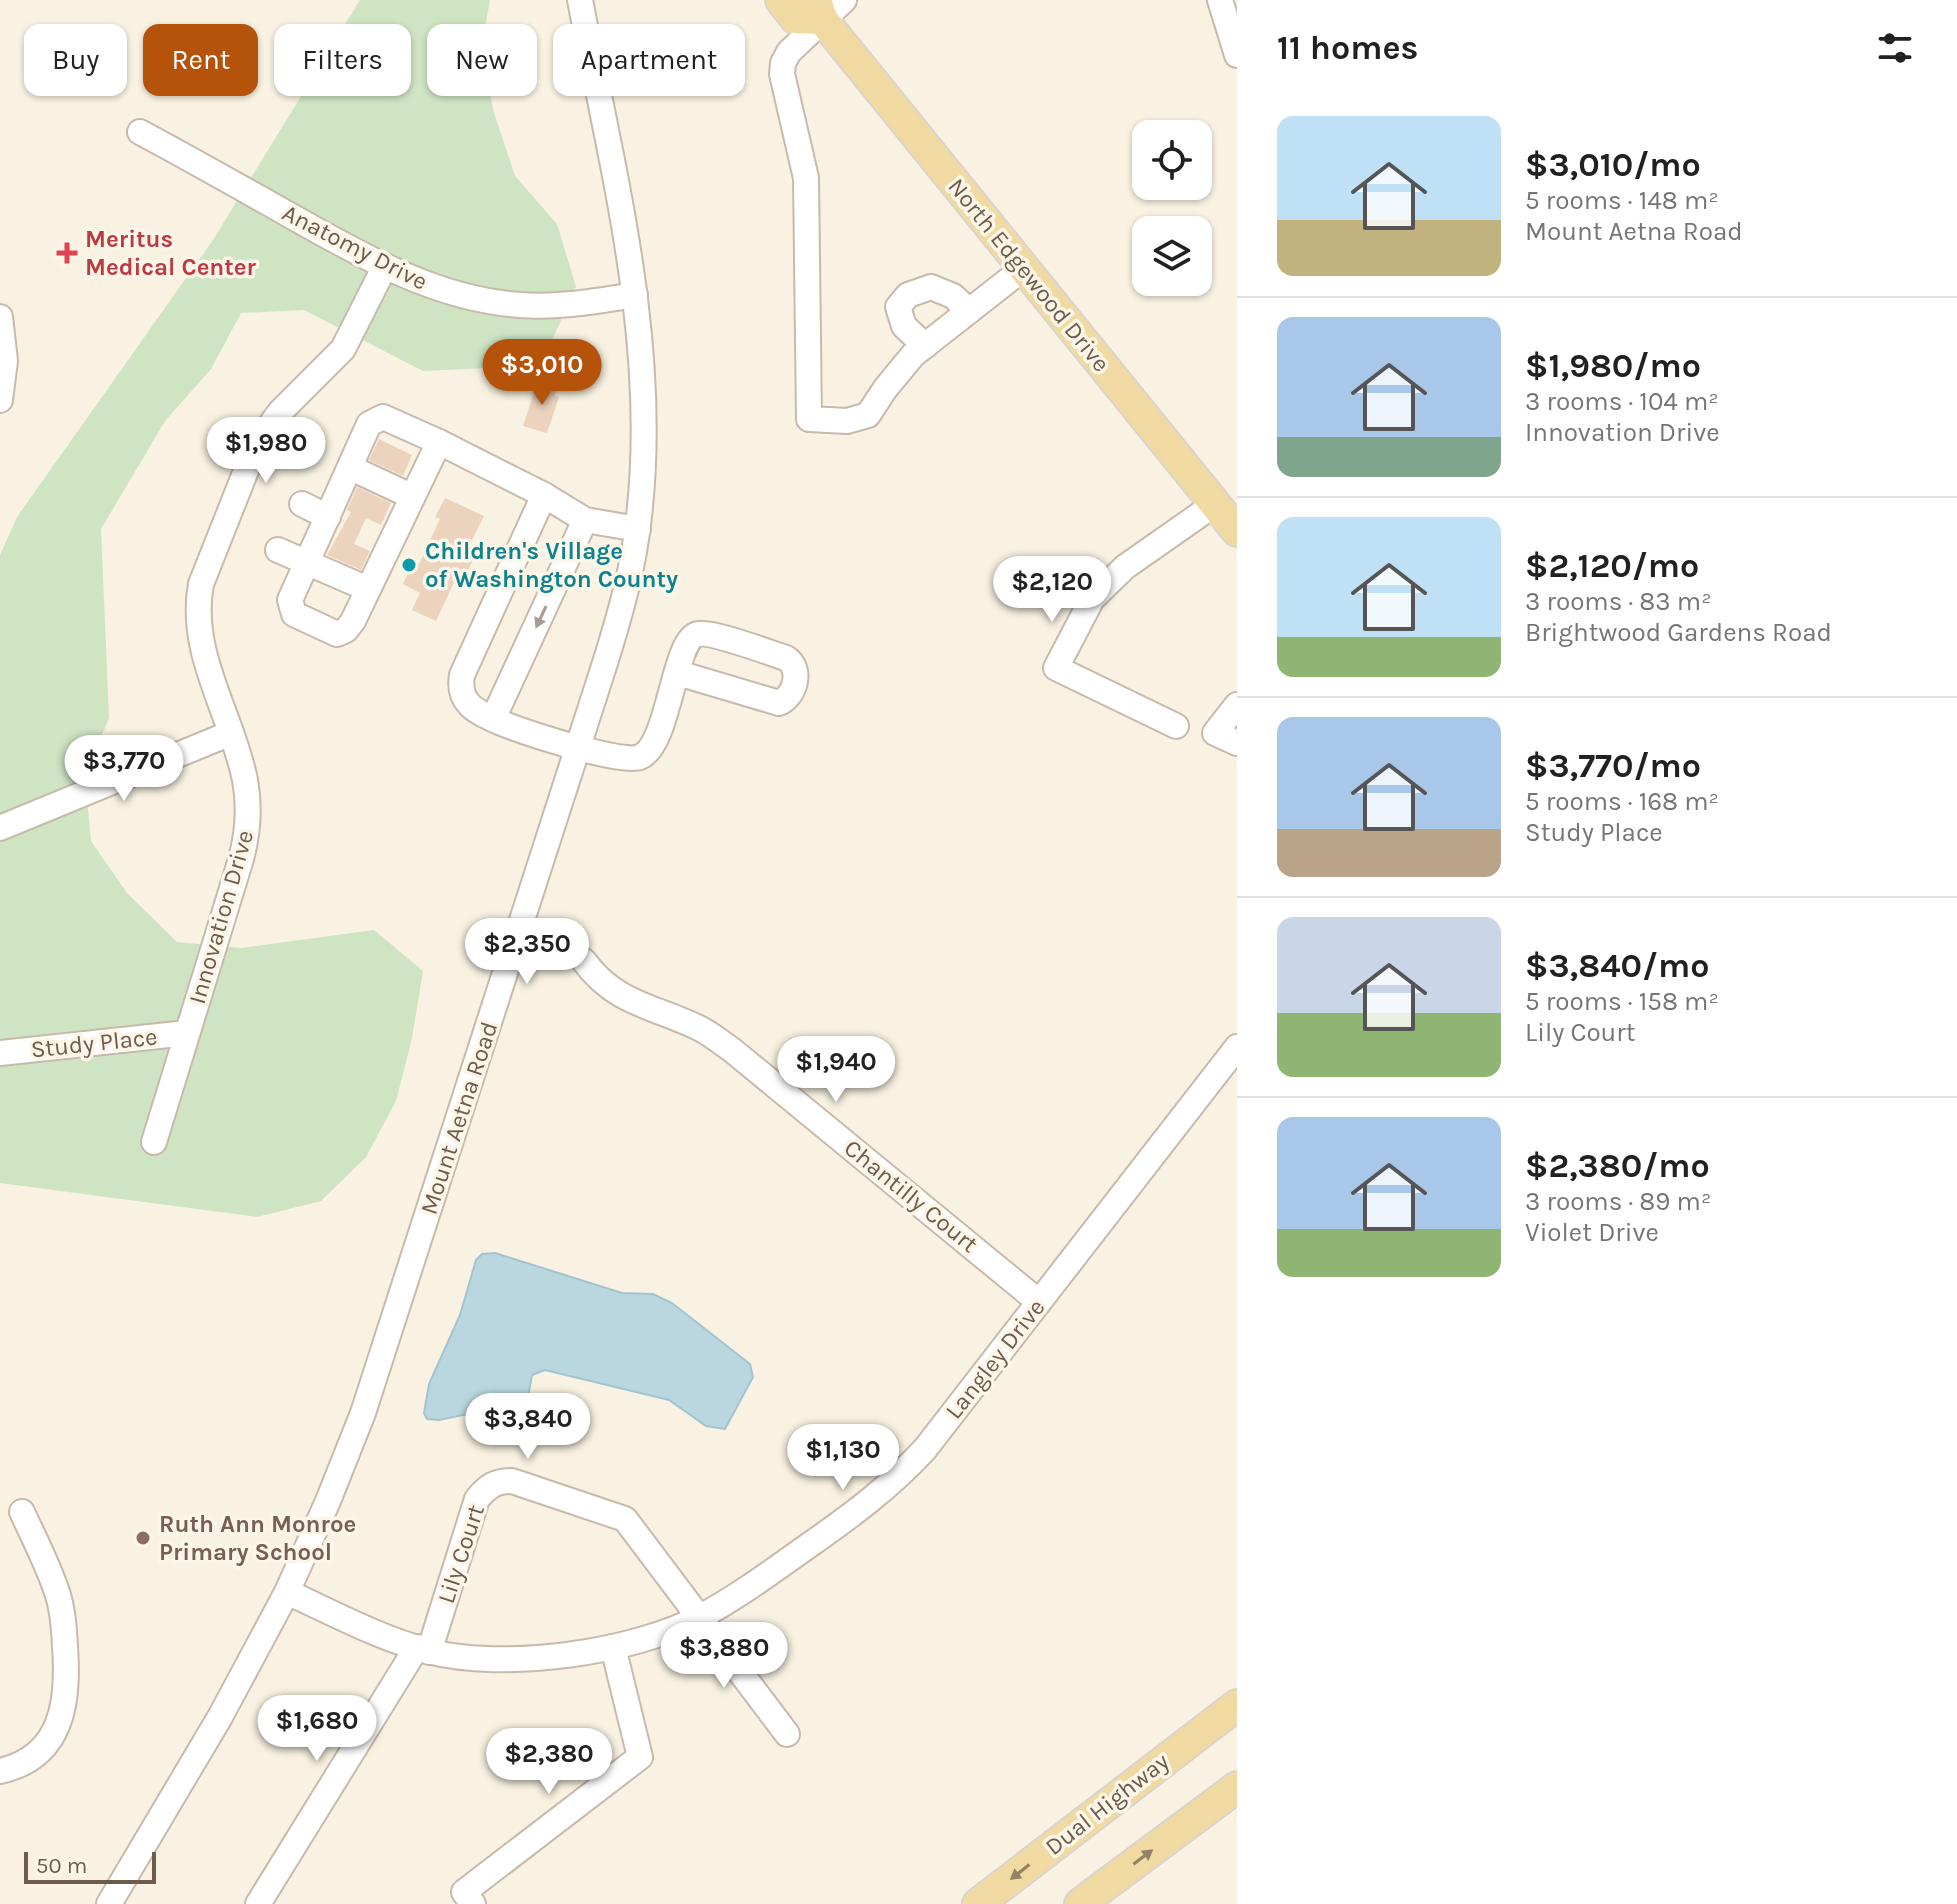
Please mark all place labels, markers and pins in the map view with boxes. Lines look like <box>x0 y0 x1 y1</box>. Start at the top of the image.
place label: Meritus Medical Center <box>85 225 257 281</box>
marker: Meritus Medical Center <box>56 242 78 264</box>
pin: $3,010 <box>477 339 607 407</box>
pin: $1,980 <box>201 417 331 485</box>
place label: Children's Village of Washington County <box>425 537 678 593</box>
marker: Children's Village of Washington County <box>400 556 418 574</box>
pin: $2,120 <box>987 556 1117 624</box>
pin: $3,770 <box>59 735 189 803</box>
pin: $2,350 <box>462 918 592 986</box>
pin: $1,940 <box>771 1036 901 1104</box>
pin: $3,840 <box>463 1393 593 1461</box>
pin: $1,130 <box>778 1424 908 1492</box>
place label: Ruth Ann Monroe Primary School <box>159 1510 356 1566</box>
marker: Ruth Ann Monroe Primary School <box>134 1529 152 1547</box>
pin: $3,880 <box>659 1622 789 1690</box>
pin: $1,680 <box>252 1695 382 1763</box>
pin: $2,380 <box>484 1728 614 1796</box>

